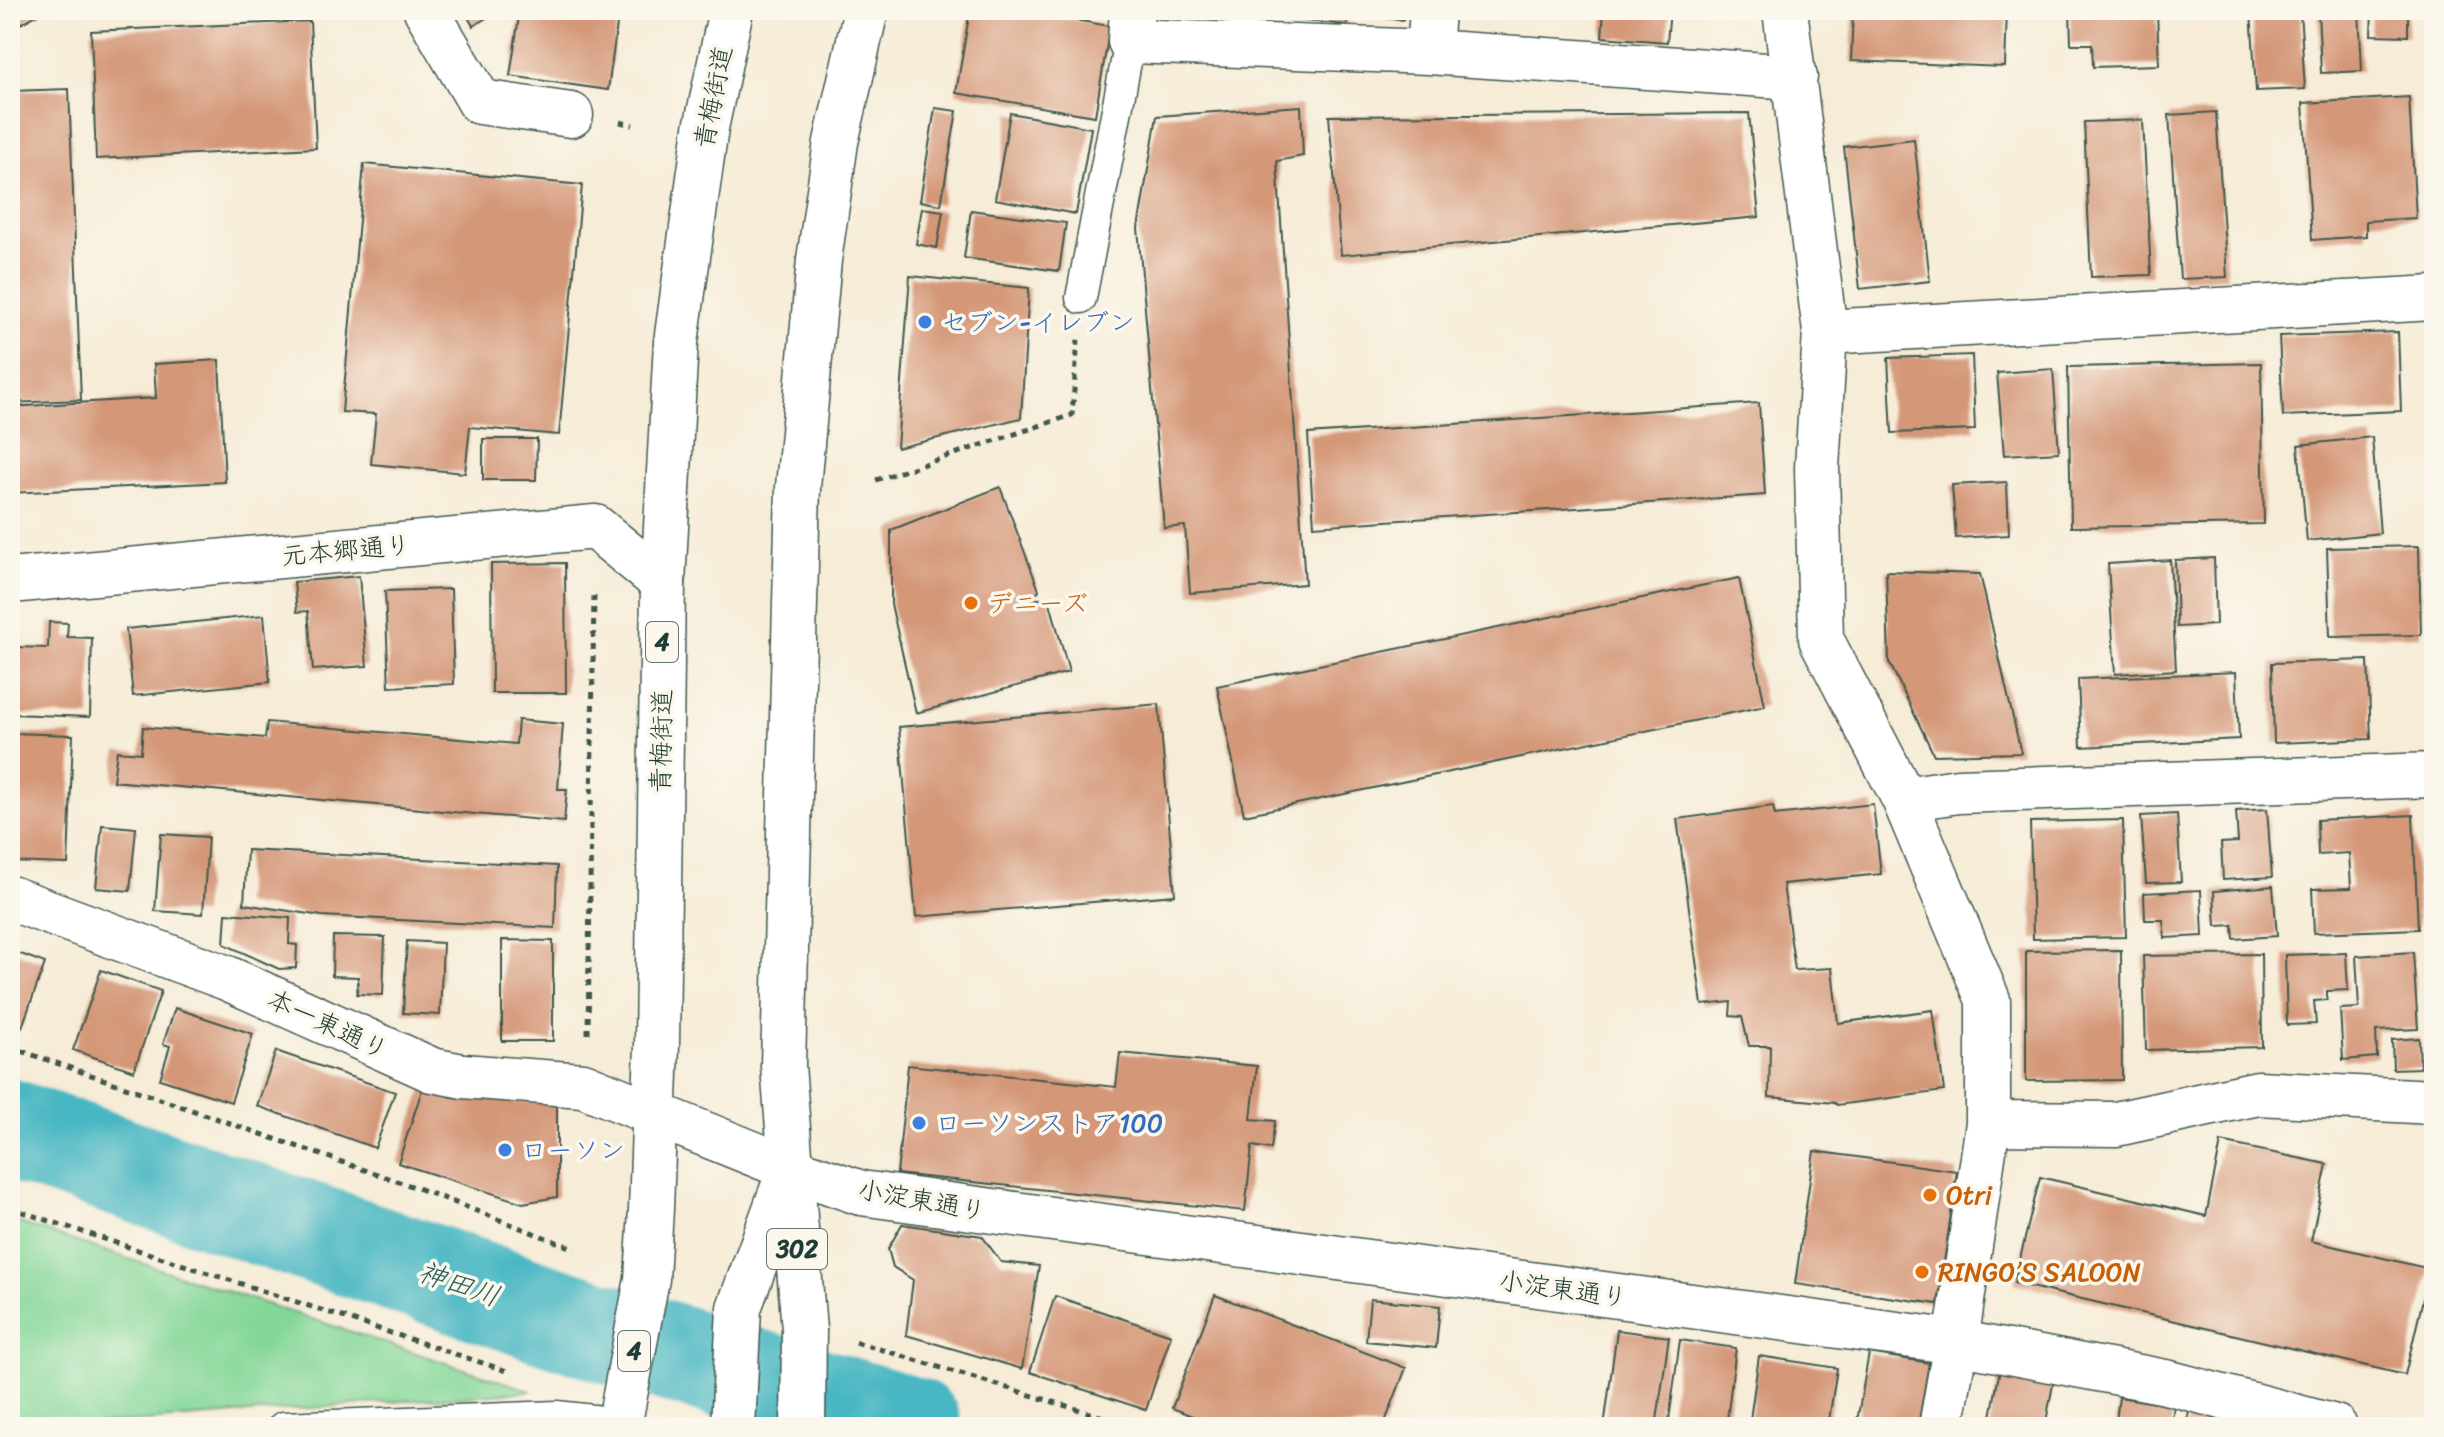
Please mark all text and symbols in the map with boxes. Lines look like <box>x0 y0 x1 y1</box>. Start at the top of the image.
street label: 青梅街道 <box>680 42 746 152</box>
place label: セブン-イレブン <box>941 299 1135 345</box>
marker: セブン-イレブン <box>916 313 934 331</box>
street label: 元本郷通り <box>279 521 413 579</box>
place label: デニーズ <box>987 580 1088 626</box>
marker: デニーズ <box>962 594 980 612</box>
road number: 4 <box>646 622 678 662</box>
street label: 青梅街道 <box>637 689 685 793</box>
street label: 本一東通り <box>259 976 397 1072</box>
place label: ローソンストア100 <box>935 1100 1163 1146</box>
marker: ローソンストア100 <box>910 1114 928 1132</box>
place label: ローソン <box>521 1127 625 1173</box>
marker: ローソン <box>496 1141 514 1159</box>
street label: 小淀東通り <box>854 1166 990 1234</box>
place label: Otri <box>1946 1172 1993 1218</box>
marker: Otri <box>1921 1186 1939 1204</box>
road number: 302 <box>767 1229 827 1269</box>
water label: 神田川 <box>411 1247 507 1321</box>
place label: RINGO’S SALOON <box>1938 1249 2141 1295</box>
street label: 小淀東通り <box>1495 1257 1631 1321</box>
marker: RINGO’S SALOON <box>1913 1263 1931 1281</box>
road number: 4 <box>618 1331 650 1371</box>

